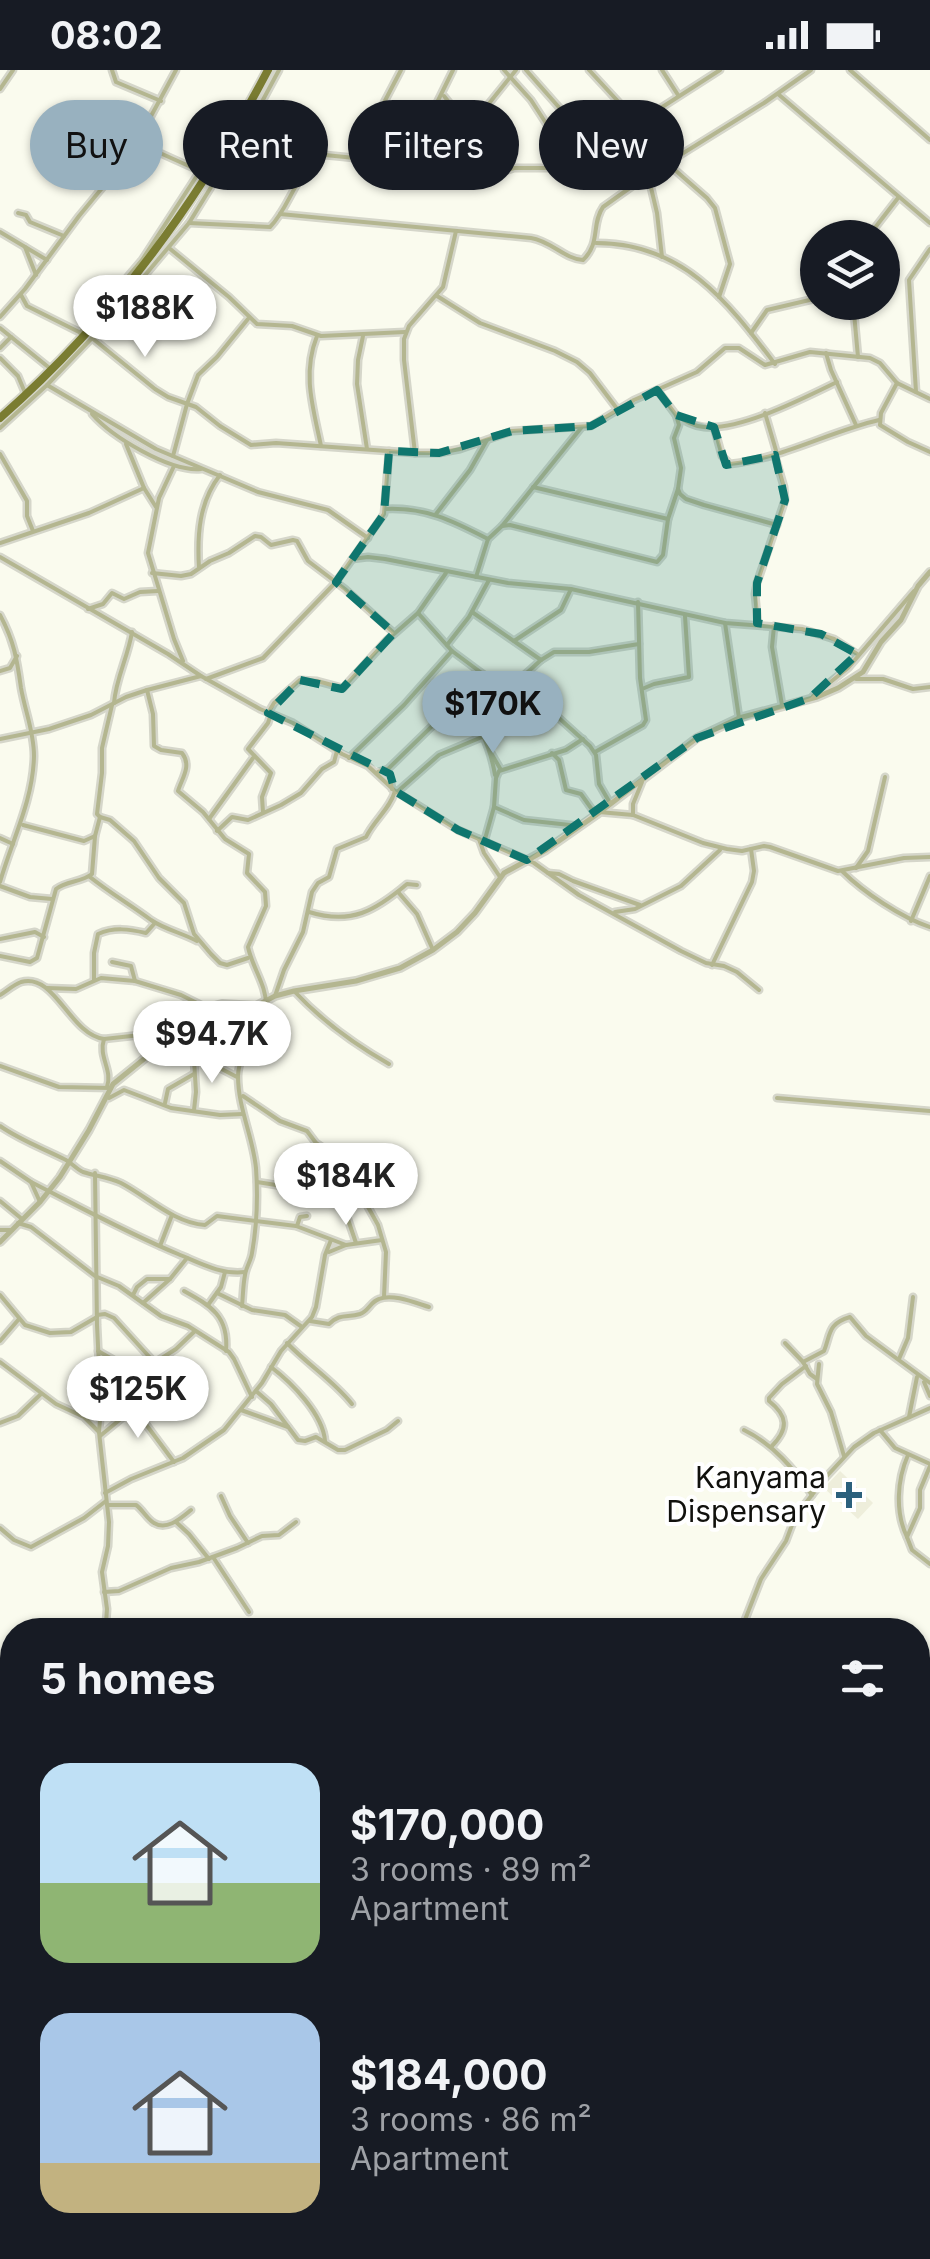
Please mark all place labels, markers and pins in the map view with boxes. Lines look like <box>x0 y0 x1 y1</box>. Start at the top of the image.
pin: $188K <box>75 275 215 360</box>
pin: $170K <box>423 671 563 756</box>
pin: $94.7K <box>131 1001 293 1086</box>
pin: $184K <box>276 1143 416 1228</box>
pin: $125K <box>68 1356 208 1441</box>
place label: Kanyama Dispensary <box>666 1459 826 1529</box>
marker: Kanyama Dispensary <box>836 1482 862 1508</box>

